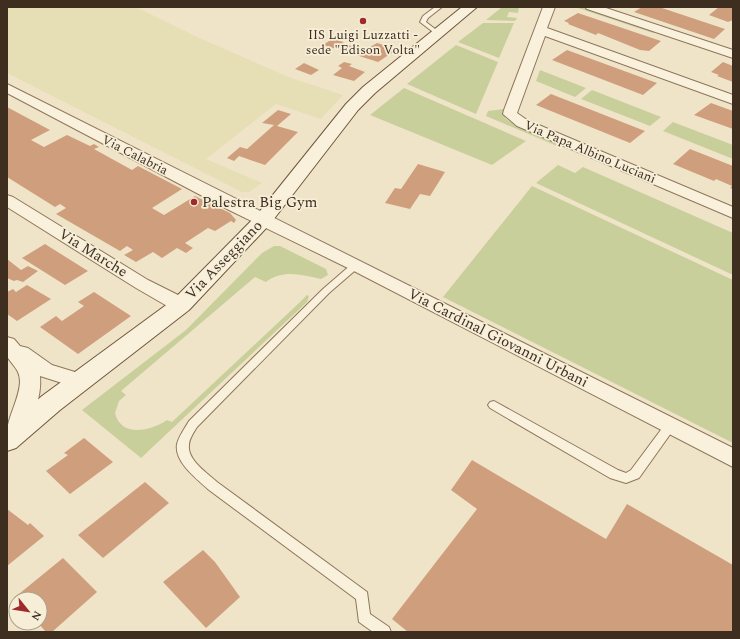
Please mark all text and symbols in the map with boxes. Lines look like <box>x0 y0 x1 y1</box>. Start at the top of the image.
marker: IIS Luigi Luzzatti - sede "Edison Volta" <box>358 16 368 26</box>
place label: IIS Luigi Luzzatti - sede "Edison Volta" <box>306 25 420 60</box>
street label: Via Papa Albino Luciani <box>521 115 659 189</box>
street label: Via Calabria <box>98 130 172 181</box>
place label: Palestra Big Gym <box>202 191 317 214</box>
marker: Palestra Big Gym <box>189 197 199 207</box>
street label: Via Asseggiano <box>180 215 268 305</box>
street label: Via Marche <box>54 223 132 283</box>
street label: Via Cardinal Giovanni Urbani <box>404 282 592 394</box>
north arrow <box>8 591 48 631</box>
text: N <box>27 608 46 624</box>

